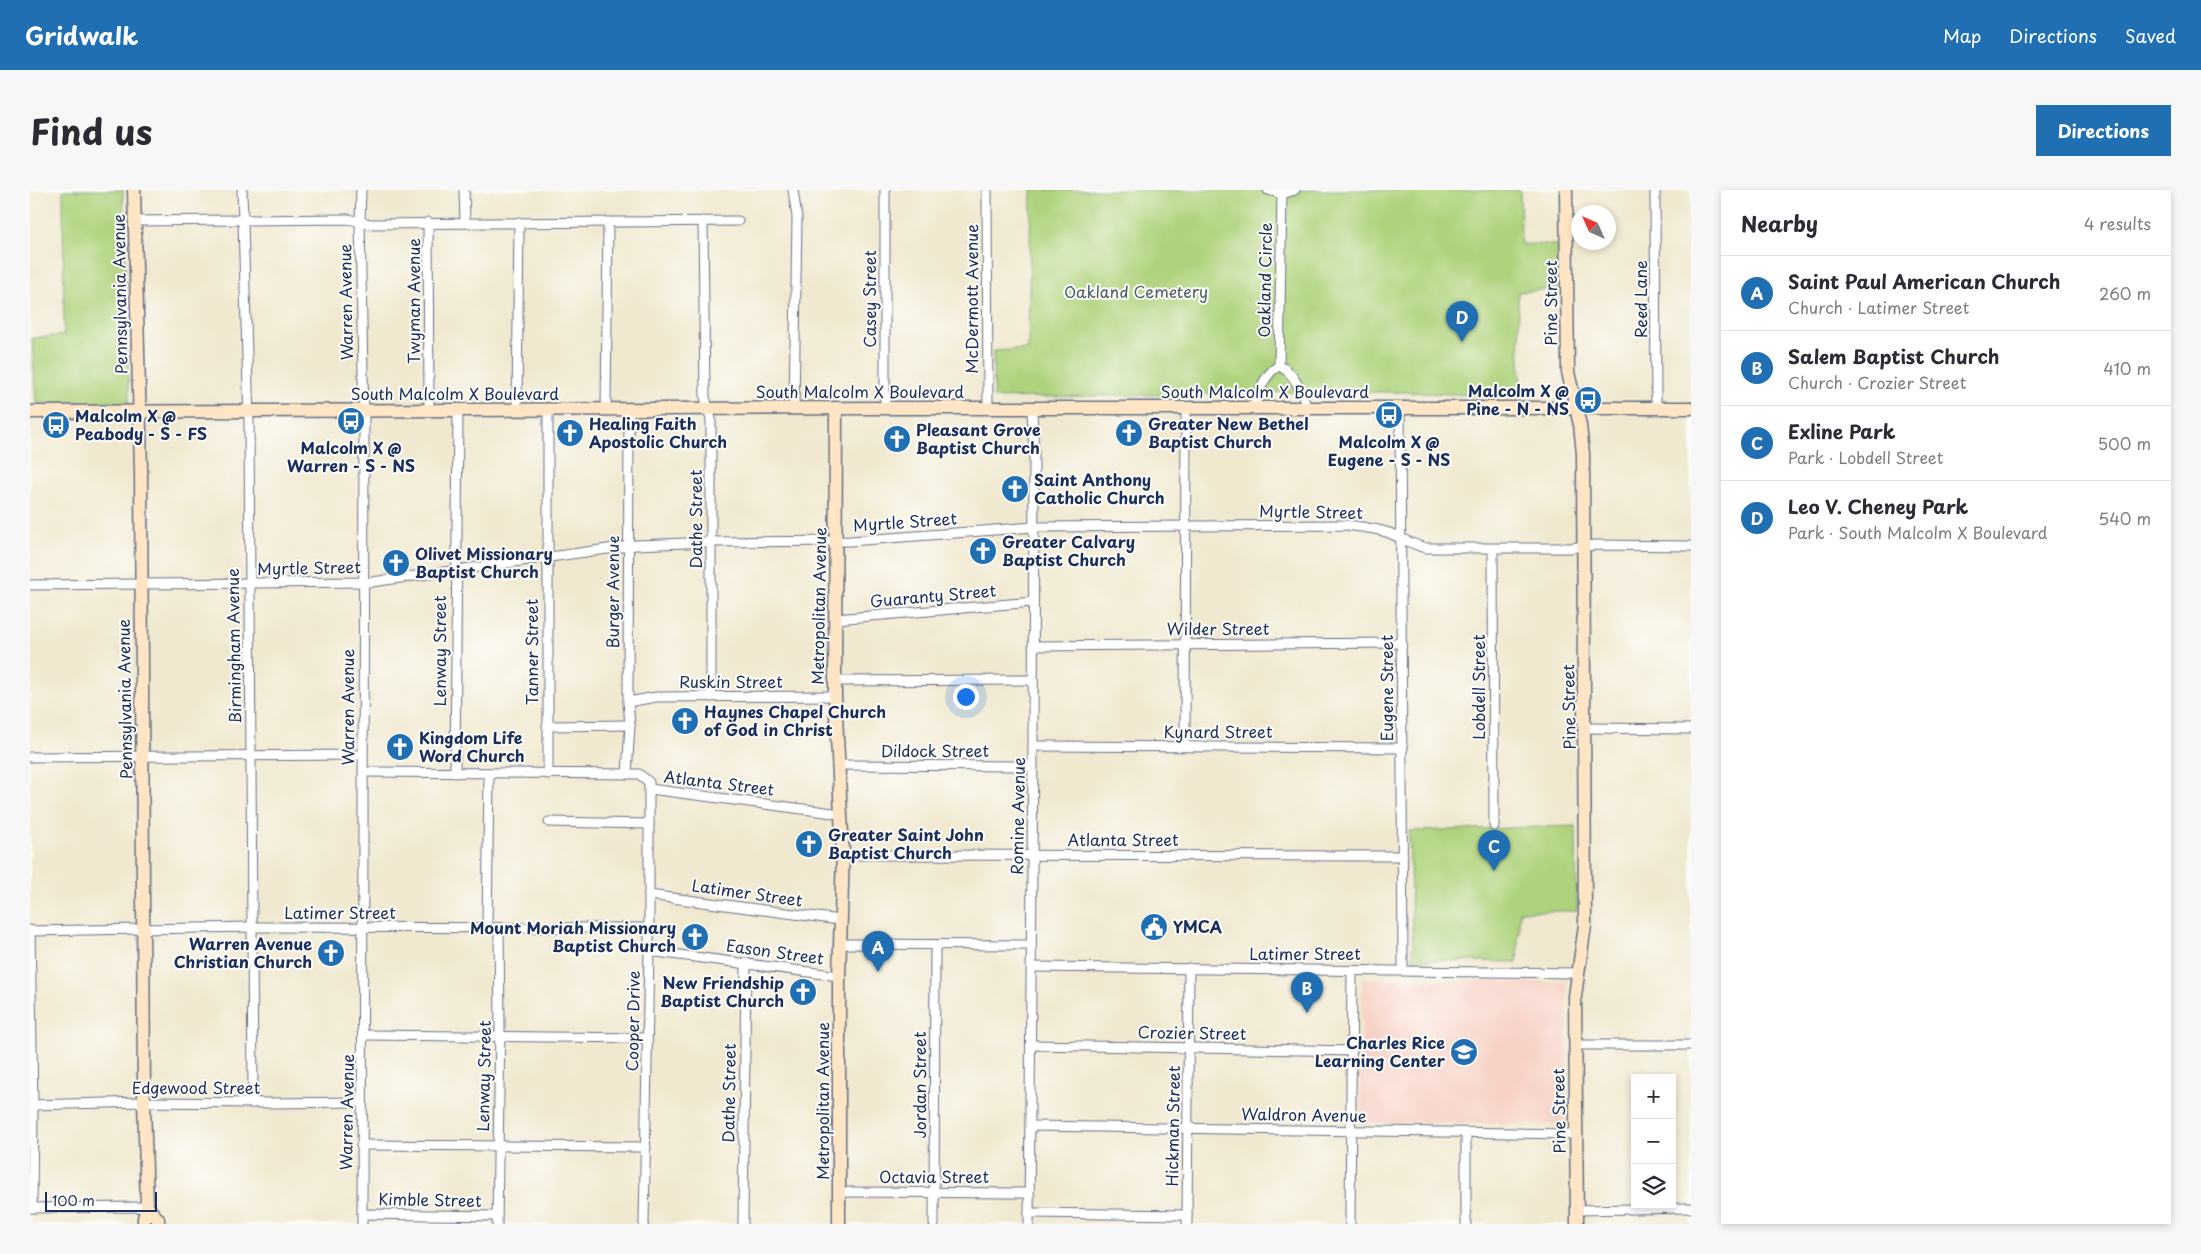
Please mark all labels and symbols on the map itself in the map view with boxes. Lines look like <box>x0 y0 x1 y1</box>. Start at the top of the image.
north arrow <box>1571 205 1616 250</box>
street label: Pennsylvania Avenue <box>106 213 132 374</box>
street label: Oakland Circle <box>1251 222 1277 338</box>
street label: McDermott Avenue <box>959 224 983 374</box>
street label: Twyman Avenue <box>401 238 425 364</box>
street label: Warren Avenue <box>332 243 358 360</box>
street label: Casey Street <box>857 250 881 348</box>
street label: Pine Street <box>1538 260 1562 346</box>
street label: Reed Lane <box>1628 260 1652 338</box>
park label: Oakland Cemetery <box>1064 279 1208 303</box>
pin: D <box>1446 301 1478 342</box>
place label: Malcolm X @ Pine - N - NS <box>1466 378 1569 420</box>
street label: South Malcolm X Boulevard <box>756 379 964 403</box>
street label: South Malcolm X Boulevard <box>1161 379 1369 403</box>
street label: South Malcolm X Boulevard <box>351 381 559 405</box>
bus stop icon: Malcolm X @ Pine - N - NS <box>1573 385 1603 415</box>
bus stop icon: Malcolm X @ Eugene - S - NS <box>1374 400 1404 430</box>
place label: Malcolm X @ Peabody - S - FS <box>75 403 207 445</box>
bus stop icon: Malcolm X @ Warren - S - NS <box>336 406 366 436</box>
bus stop icon: Malcolm X @ Peabody - S - FS <box>41 410 71 440</box>
place label: Healing Faith Apostolic Church <box>589 411 727 453</box>
place label: Greater New Bethel Baptist Church <box>1148 411 1309 453</box>
place label: Pleasant Grove Baptist Church <box>916 417 1041 459</box>
church icon: Healing Faith Apostolic Church <box>555 418 585 448</box>
church icon: Greater New Bethel Baptist Church <box>1114 418 1144 448</box>
church icon: Pleasant Grove Baptist Church <box>882 424 912 454</box>
place label: Malcolm X @ Eugene - S - NS <box>1328 429 1450 471</box>
place label: Malcolm X @ Warren - S - NS <box>287 435 415 477</box>
place label: Saint Anthony Catholic Church <box>1034 467 1165 509</box>
street label: Dathe Street <box>683 469 707 569</box>
church icon: Saint Anthony Catholic Church <box>1000 474 1030 504</box>
street label: Myrtle Street <box>1259 498 1364 524</box>
street label: Myrtle Street <box>852 505 958 537</box>
street label: Metropolitan Avenue <box>805 527 831 685</box>
place label: Greater Calvary Baptist Church <box>1002 529 1135 571</box>
street label: Burger Avenue <box>600 536 624 648</box>
church icon: Greater Calvary Baptist Church <box>968 536 998 566</box>
place label: Olivet Missionary Baptist Church <box>415 541 553 583</box>
church icon: Olivet Missionary Baptist Church <box>381 548 411 578</box>
street label: Myrtle Street <box>257 554 362 580</box>
street label: Birmingham Avenue <box>220 568 246 724</box>
street label: Guaranty Street <box>869 577 997 612</box>
street label: Lenway Street <box>427 595 451 707</box>
street label: Tanner Street <box>519 598 543 705</box>
street label: Wilder Street <box>1167 616 1270 640</box>
street label: Pennsylvania Avenue <box>111 618 137 779</box>
street label: Eugene Street <box>1374 634 1398 741</box>
street label: Lobdell Street <box>1466 634 1490 740</box>
street label: Warren Avenue <box>335 649 359 765</box>
street label: Pine Street <box>1555 664 1581 750</box>
street label: Ruskin Street <box>679 669 783 693</box>
your location <box>953 684 979 710</box>
place label: Haynes Chapel Church of God in Christ <box>704 699 886 741</box>
church icon: Haynes Chapel Church of God in Christ <box>670 706 700 736</box>
street label: Kynard Street <box>1164 719 1273 743</box>
place label: Kingdom Life Word Church <box>419 725 525 767</box>
church icon: Kingdom Life Word Church <box>385 732 415 762</box>
street label: Dildock Street <box>881 738 990 762</box>
street label: Romine Avenue <box>1004 757 1030 875</box>
street label: Atlanta Street <box>663 763 776 801</box>
place label: Greater Saint John Baptist Church <box>828 822 984 864</box>
street label: Atlanta Street <box>1068 827 1179 851</box>
church icon: Greater Saint John Baptist Church <box>794 829 824 859</box>
pin: C <box>1478 830 1510 871</box>
street label: Latimer Street <box>690 872 805 912</box>
street label: Latimer Street <box>284 900 396 924</box>
public building icon: YMCA <box>1139 912 1169 942</box>
place label: YMCA <box>1173 914 1223 938</box>
place label: Mount Moriah Missionary Baptist Church <box>470 915 676 957</box>
church icon: Mount Moriah Missionary Baptist Church <box>680 922 710 952</box>
place label: Warren Avenue Christian Church <box>174 931 312 973</box>
pin: A <box>862 931 894 972</box>
street label: Eason Street <box>725 932 826 970</box>
church icon: Warren Avenue Christian Church <box>316 938 346 968</box>
street label: Latimer Street <box>1249 941 1361 965</box>
street label: Cooper Drive <box>619 970 645 1072</box>
place label: New Friendship Baptist Church <box>660 970 784 1012</box>
pin: B <box>1291 972 1323 1013</box>
church icon: New Friendship Baptist Church <box>788 977 818 1007</box>
street label: Crozier Street <box>1137 1019 1247 1045</box>
street label: Lenway Street <box>470 1020 496 1132</box>
street label: Metropolitan Avenue <box>810 1022 834 1180</box>
place label: Charles Rice Learning Center <box>1315 1030 1446 1072</box>
street label: Jordan Street <box>907 1031 931 1139</box>
school or university icon: Charles Rice Learning Center <box>1449 1037 1479 1067</box>
street label: Dathe Street <box>715 1043 741 1143</box>
street label: Warren Avenue <box>333 1053 359 1170</box>
street label: Hickman Street <box>1159 1065 1185 1187</box>
street label: Pine Street <box>1545 1068 1571 1154</box>
street label: Edgewood Street <box>132 1075 261 1099</box>
street label: Waldron Avenue <box>1241 1101 1367 1127</box>
street label: Octavia Street <box>879 1164 990 1188</box>
street label: Kimble Street <box>378 1186 482 1212</box>
scale bar <box>45 1189 158 1212</box>

